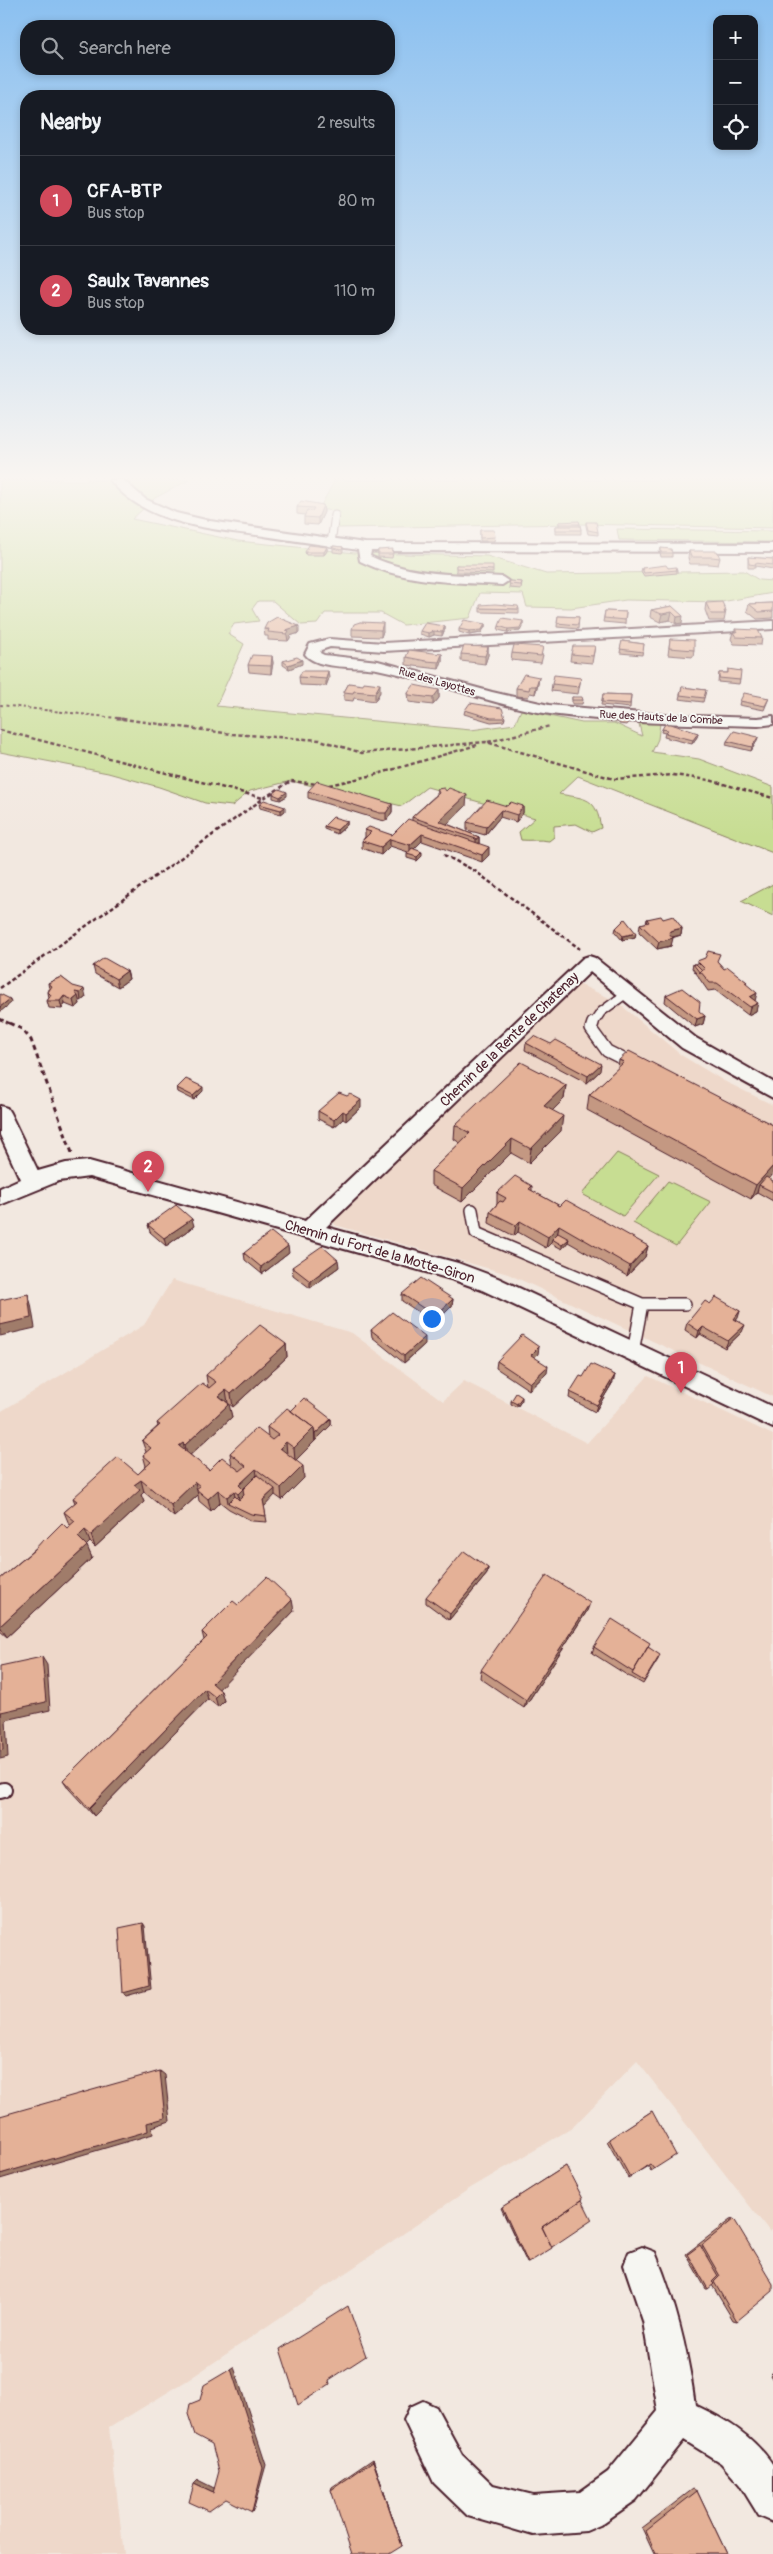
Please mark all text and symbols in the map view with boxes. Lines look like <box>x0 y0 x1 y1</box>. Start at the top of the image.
map controls <box>713 15 758 150</box>
button: + <box>713 15 758 60</box>
search box <box>20 20 395 75</box>
icon: search <box>38 34 66 62</box>
text: Search here <box>78 36 171 60</box>
button: − <box>713 60 758 105</box>
button: locate <box>713 105 758 150</box>
text: Nearby <box>40 109 101 136</box>
text: 2 results <box>317 113 375 133</box>
text: CFA-BTP <box>87 179 162 203</box>
text: 1 <box>53 191 59 211</box>
text: 80 m <box>338 191 375 211</box>
text: Bus stop <box>87 203 145 223</box>
text: Saulx Tavannes <box>87 269 209 293</box>
text: 2 <box>52 281 60 301</box>
text: 110 m <box>334 281 375 301</box>
text: Bus stop <box>87 293 145 313</box>
street label: Rue des Layottes <box>397 664 477 699</box>
street label: Rue des Hauts de la Combe <box>599 708 724 727</box>
street label: Chemin de la Rente de Chatenay <box>436 968 582 1110</box>
pin: 2 <box>132 1151 164 1192</box>
street label: Chemin du Fort de la Motte-Giron <box>283 1216 477 1287</box>
your location <box>419 1306 445 1332</box>
pin: 1 <box>665 1352 697 1393</box>

